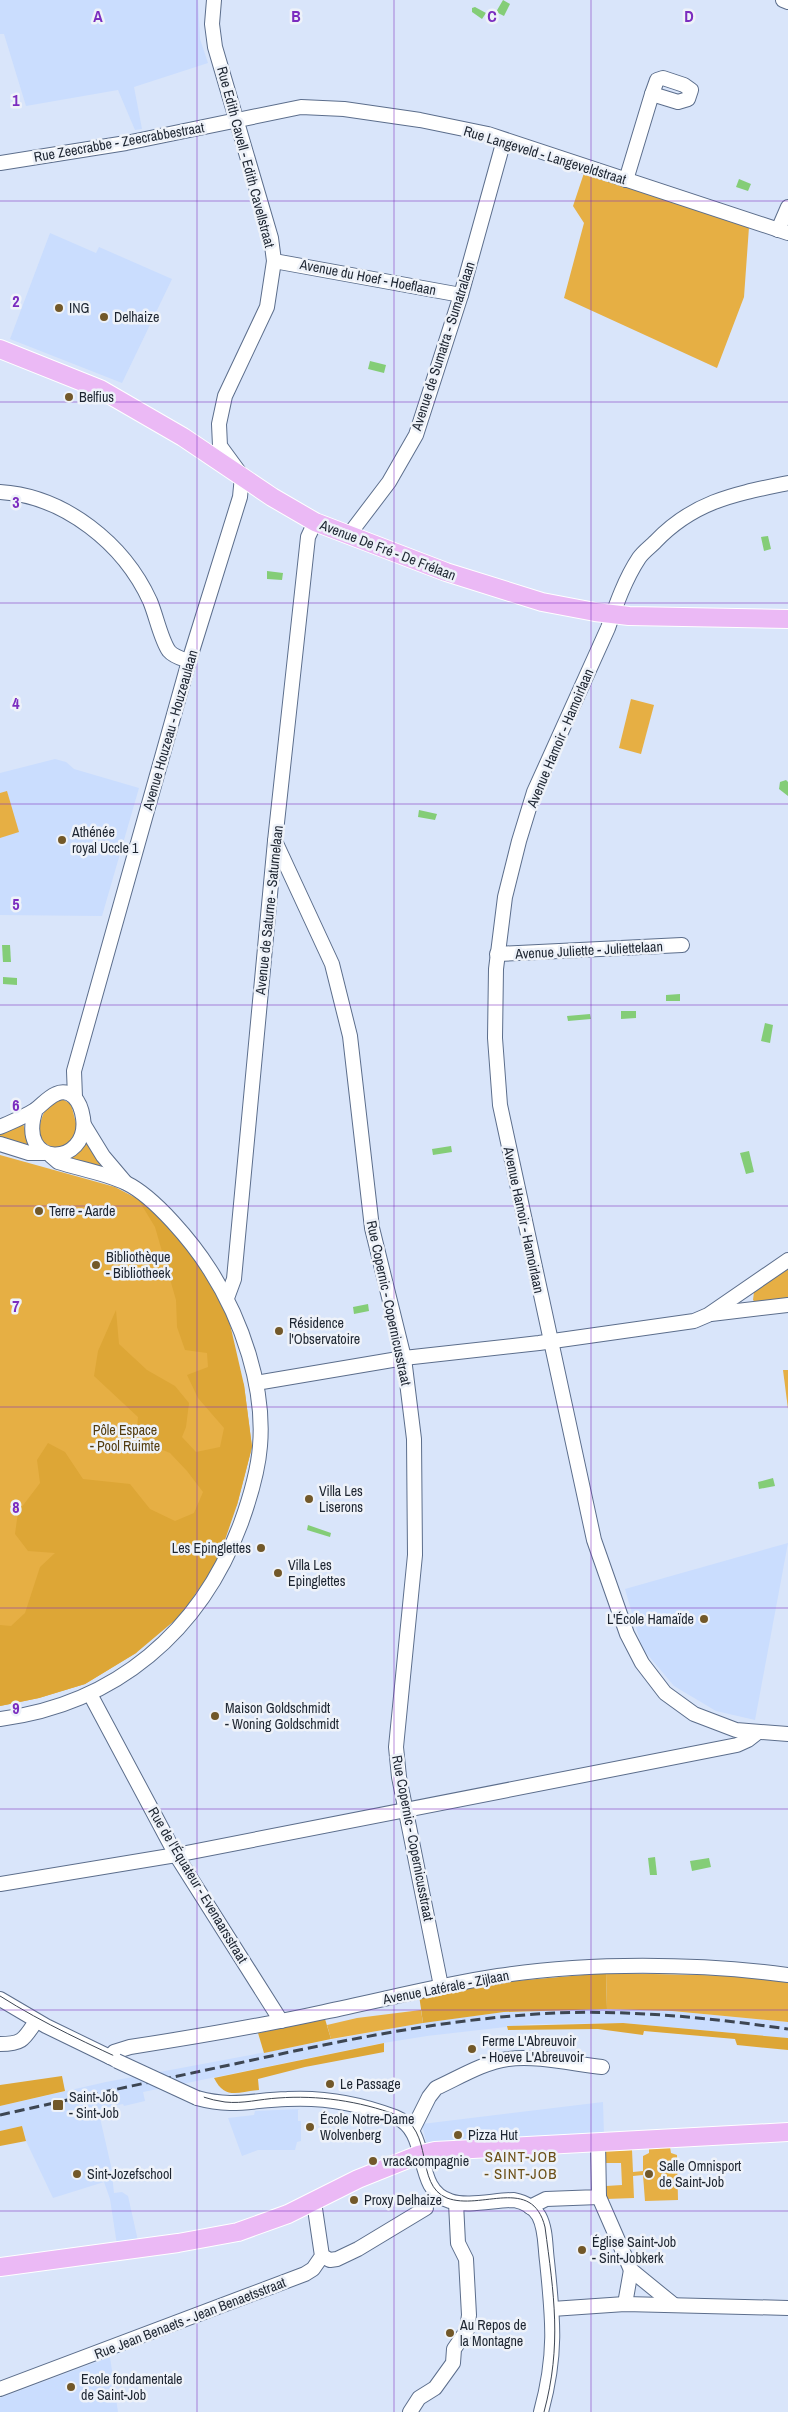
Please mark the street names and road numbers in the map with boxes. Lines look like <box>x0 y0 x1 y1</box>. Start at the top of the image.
street label: Rue Edith Cavell - Edith Cavellstraat <box>213 64 279 250</box>
street label: Rue Zeecrabbe - Zeecrabbestraat <box>32 118 206 166</box>
street label: Rue Langeveld - Langeveldstraat <box>462 122 628 188</box>
street label: Avenue du Hoef - Hoeflaan <box>297 255 438 299</box>
street label: Avenue de Sumatra - Sumatralaan <box>407 259 479 434</box>
street label: Avenue De Fré - De Frélaan <box>317 515 458 584</box>
street label: Avenue Houzeau - Houzeaulaan <box>138 648 201 813</box>
street label: Avenue Hamoir - Hamoirlaan <box>522 666 597 811</box>
street label: Avenue de Saturne - Saturnelaan <box>251 824 287 997</box>
street label: Avenue Juliette - Juliettelaan <box>514 937 663 963</box>
street label: Avenue Hamoir - Hamoirlaan <box>499 1144 548 1295</box>
street label: Rue Copernic - Copernicusstraat <box>363 1219 415 1387</box>
street label: Rue Copernic - Copernicusstraat <box>388 1754 438 1922</box>
street label: Rue de l'Équateur - Evenaarsstraat <box>144 1804 252 1966</box>
street label: Avenue Latérale - Zijlaan <box>380 1966 511 2008</box>
street label: Rue Jean Benaets - Jean Benaetsstraat <box>92 2273 288 2363</box>

